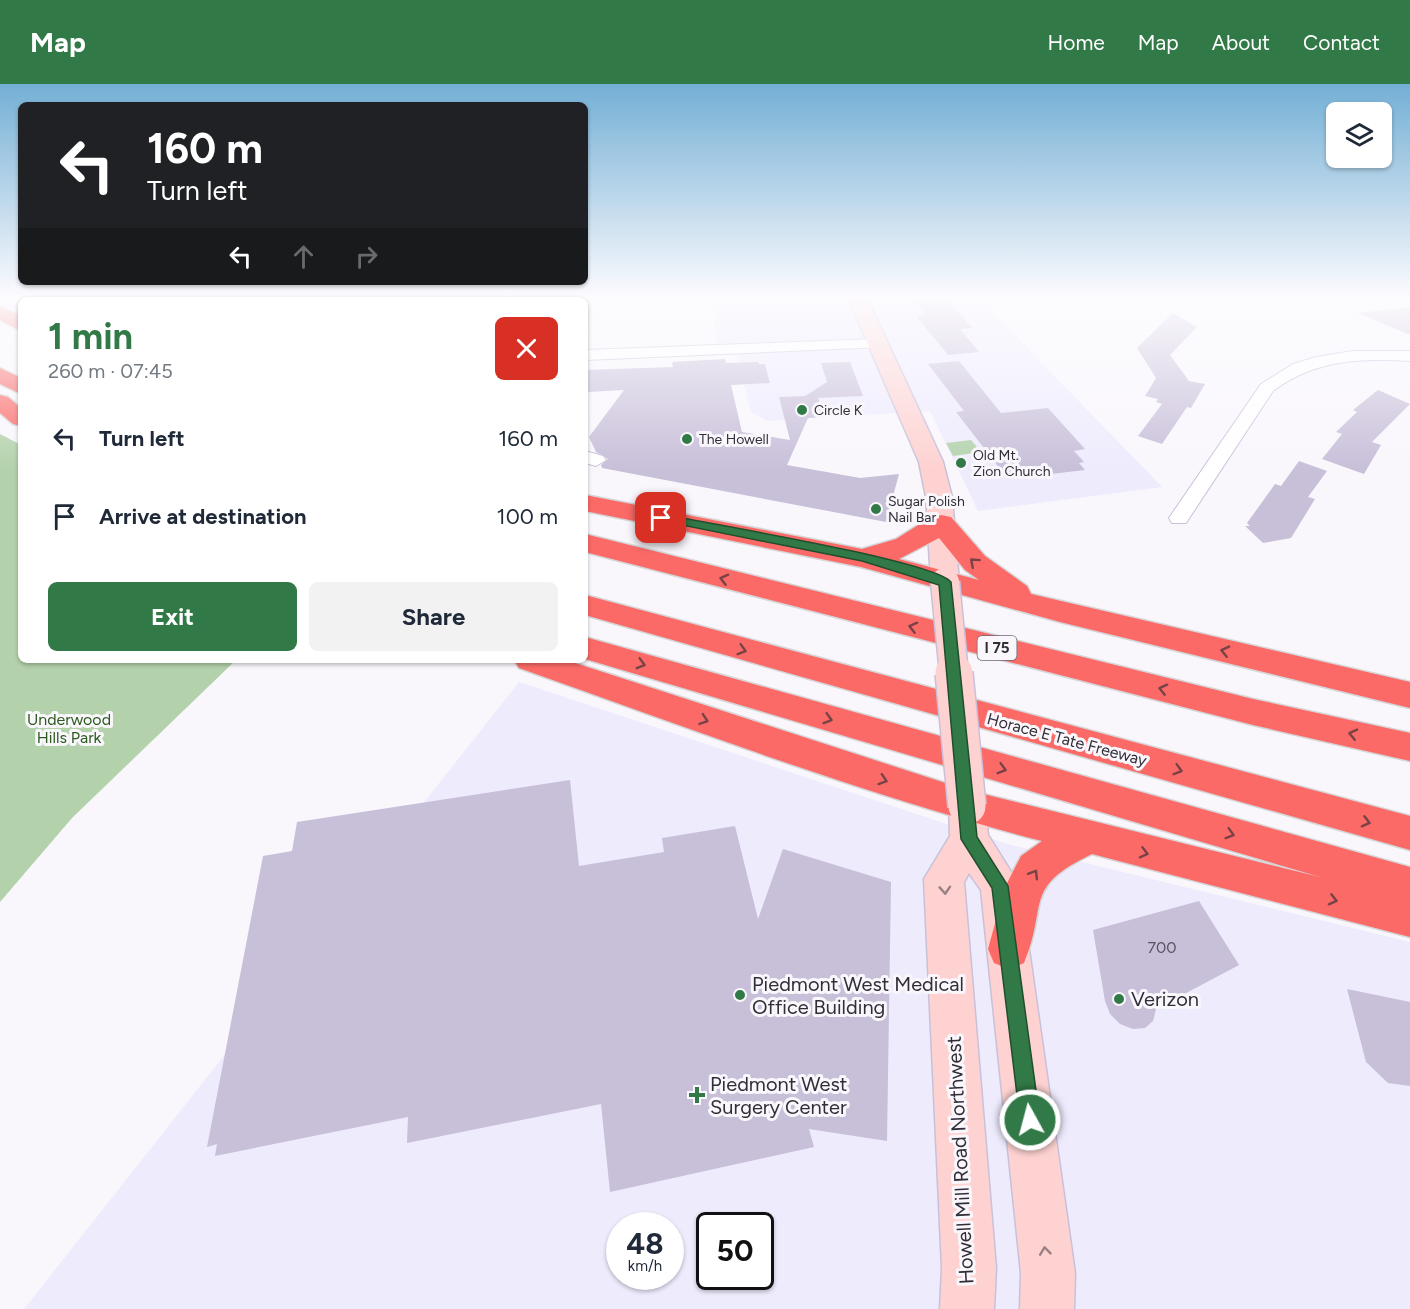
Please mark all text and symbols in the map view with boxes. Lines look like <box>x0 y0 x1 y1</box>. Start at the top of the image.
text: Map <box>30 25 86 59</box>
text: Home <box>1048 30 1105 55</box>
text: Map <box>1138 30 1179 55</box>
text: About <box>1212 30 1270 55</box>
text: Contact <box>1303 30 1380 55</box>
map controls <box>1326 102 1392 168</box>
button: layers <box>1326 102 1392 168</box>
text: 160 m <box>147 123 263 174</box>
icon: left <box>48 126 126 204</box>
text: Turn left <box>147 174 247 207</box>
icon: left <box>224 240 257 273</box>
icon: ahead <box>287 240 320 273</box>
icon: right <box>350 240 383 273</box>
text: 1 min <box>48 315 133 358</box>
button: close <box>495 317 558 380</box>
text: 260 m · 07:45 <box>48 359 173 383</box>
place label: Circle K <box>814 402 863 419</box>
marker: Circle K <box>795 403 809 417</box>
icon: left <box>48 422 81 455</box>
text: Turn left <box>99 425 185 452</box>
text: 160 m <box>498 425 558 452</box>
place label: The Howell <box>699 431 769 448</box>
marker: The Howell <box>680 432 694 446</box>
place label: Old Mt. Zion Church <box>973 447 1051 480</box>
marker: Old Mt. Zion Church <box>954 456 968 470</box>
pin <box>635 492 686 543</box>
place label: Sugar Polish Nail Bar <box>888 493 965 526</box>
icon: arrive <box>48 500 81 533</box>
icon: arrive <box>644 501 677 534</box>
marker: Sugar Polish Nail Bar <box>869 502 883 516</box>
text: Arrive at destination <box>99 503 307 530</box>
text: 100 m <box>497 503 558 530</box>
one-way arrow <box>970 558 981 569</box>
one-way arrow <box>719 574 730 586</box>
button: Exit <box>48 582 297 651</box>
button: Share <box>309 582 558 651</box>
one-way arrow <box>908 621 918 634</box>
road number: I 75 <box>978 636 1016 660</box>
one-way arrow <box>737 642 747 655</box>
one-way arrow <box>1220 646 1230 659</box>
one-way arrow <box>635 657 646 669</box>
one-way arrow <box>1158 684 1168 697</box>
street label: Horace E Tate Freeway <box>985 709 1149 770</box>
park label: Underwood Hills Park <box>27 710 111 747</box>
one-way arrow <box>822 712 833 724</box>
one-way arrow <box>698 713 709 726</box>
one-way arrow <box>1348 728 1358 741</box>
one-way arrow <box>996 762 1007 774</box>
one-way arrow <box>1172 763 1182 775</box>
one-way arrow <box>877 773 888 786</box>
one-way arrow <box>1360 814 1370 827</box>
one-way arrow <box>1224 827 1235 839</box>
one-way arrow <box>1139 845 1149 858</box>
one-way arrow <box>1026 870 1037 881</box>
one-way arrow <box>938 885 951 894</box>
one-way arrow <box>1328 892 1338 905</box>
house number: 700 <box>1147 938 1177 957</box>
place label: Piedmont West Medical Office Building <box>752 972 964 1019</box>
place label: Verizon <box>1131 987 1199 1011</box>
marker: Piedmont West Medical Office Building <box>733 988 747 1002</box>
marker: Verizon <box>1112 992 1126 1006</box>
street label: Howell Mill Road Northwest <box>942 1035 978 1285</box>
place label: Piedmont West Surgery Center <box>710 1072 847 1119</box>
marker: Piedmont West Surgery Center <box>688 1086 706 1104</box>
position arrow <box>998 1088 1062 1152</box>
speed limit sign: 50 <box>696 1212 774 1290</box>
text: 48 <box>626 1225 664 1262</box>
one-way arrow <box>1039 1246 1052 1255</box>
text: km/h <box>628 1257 662 1275</box>

